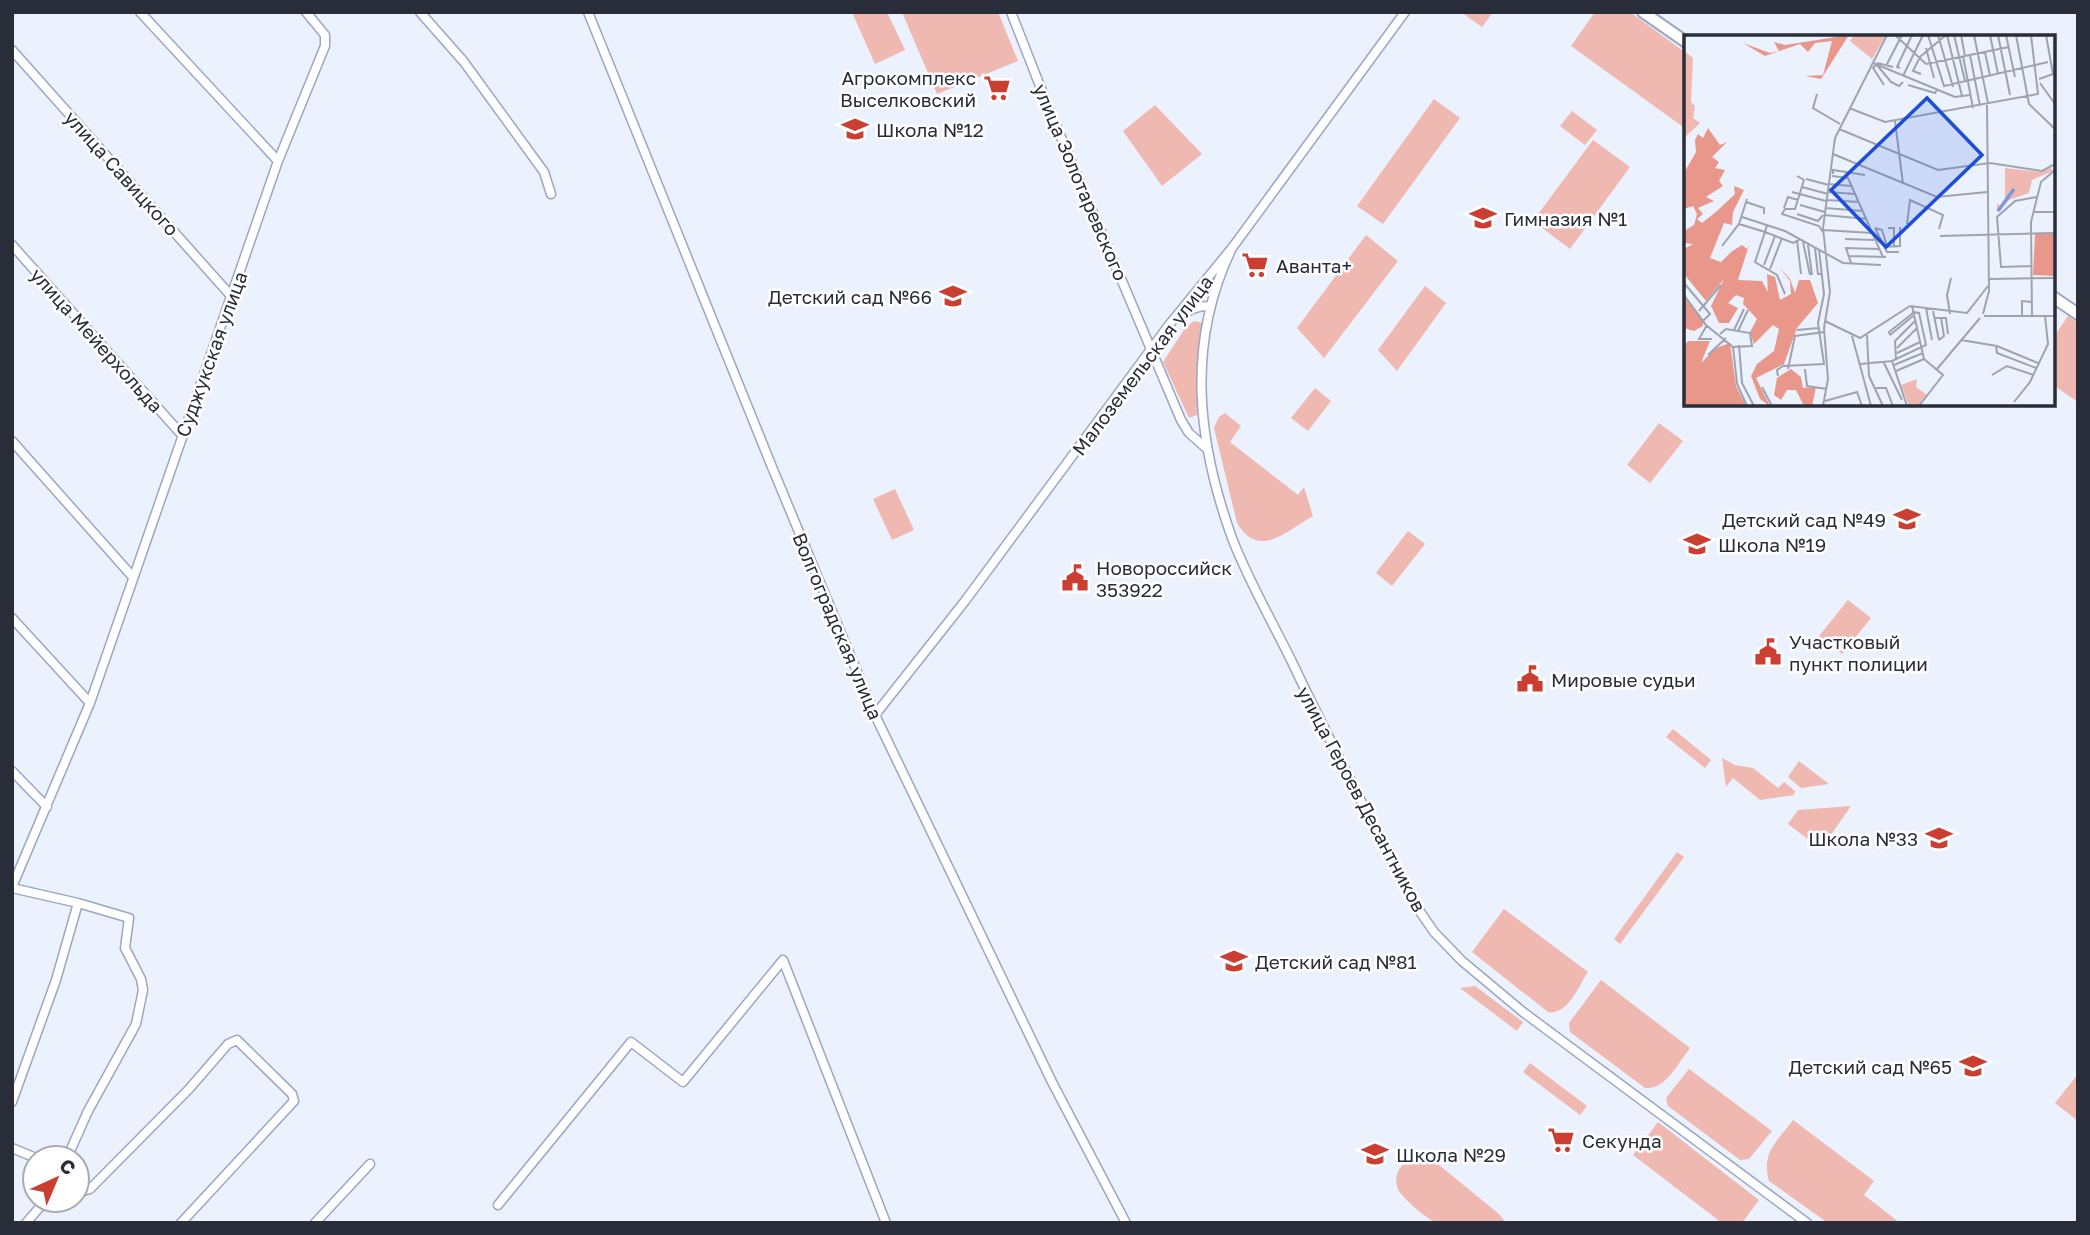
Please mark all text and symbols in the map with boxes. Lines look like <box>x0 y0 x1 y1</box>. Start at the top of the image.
inset map <box>1684 35 2055 406</box>
place label: Агрокомплекс Выселковский <box>840 66 976 111</box>
supermarket icon: Агрокомплекс Выселковский <box>982 73 1012 103</box>
street label: улица Золотаревского <box>1029 80 1133 284</box>
street label: улица Савицкого <box>60 106 184 240</box>
school or university icon: Школа №12 <box>840 114 870 144</box>
place label: Школа №12 <box>876 118 984 141</box>
school or university icon: Гимназия №1 <box>1468 203 1498 233</box>
place label: Гимназия №1 <box>1504 207 1627 230</box>
supermarket icon: Аванта+ <box>1240 250 1270 280</box>
place label: Аванта+ <box>1276 254 1352 277</box>
street label: улица Мейерхольда <box>26 263 168 417</box>
street label: Суджукская улица <box>170 268 252 440</box>
street label: Малоземельская улица <box>1067 270 1217 460</box>
school or university icon: Детский сад №66 <box>938 281 968 311</box>
place label: Детский сад №66 <box>768 285 932 308</box>
school or university icon: Детский сад №49 <box>1892 504 1922 534</box>
place label: Детский сад №49 <box>1722 508 1886 531</box>
street label: Волгоградская улица <box>788 529 888 723</box>
school or university icon: Школа №19 <box>1682 529 1712 559</box>
place label: Школа №19 <box>1718 533 1826 556</box>
place label: Новороссийск 353922 <box>1096 556 1232 601</box>
public building icon: Новороссийск 353922 <box>1060 563 1090 593</box>
place label: Участковый пункт полиции <box>1789 630 1928 675</box>
public building icon: Участковый пункт полиции <box>1753 637 1783 667</box>
public building icon: Мировые судьи <box>1515 664 1545 694</box>
place label: Мировые судьи <box>1551 668 1696 691</box>
street label: улица Героев Десантников <box>1293 682 1431 916</box>
school or university icon: Школа №33 <box>1924 823 1954 853</box>
place label: Школа №33 <box>1808 827 1918 850</box>
school or university icon: Детский сад №81 <box>1219 946 1249 976</box>
place label: Детский сад №81 <box>1255 950 1417 973</box>
school or university icon: Детский сад №65 <box>1958 1051 1988 1081</box>
place label: Детский сад №65 <box>1789 1055 1952 1078</box>
supermarket icon: Секунда <box>1546 1125 1576 1155</box>
place label: Секунда <box>1582 1129 1662 1152</box>
school or university icon: Школа №29 <box>1360 1139 1390 1169</box>
place label: Школа №29 <box>1396 1143 1506 1166</box>
north arrow <box>21 1144 91 1214</box>
text: С <box>55 1153 81 1179</box>

